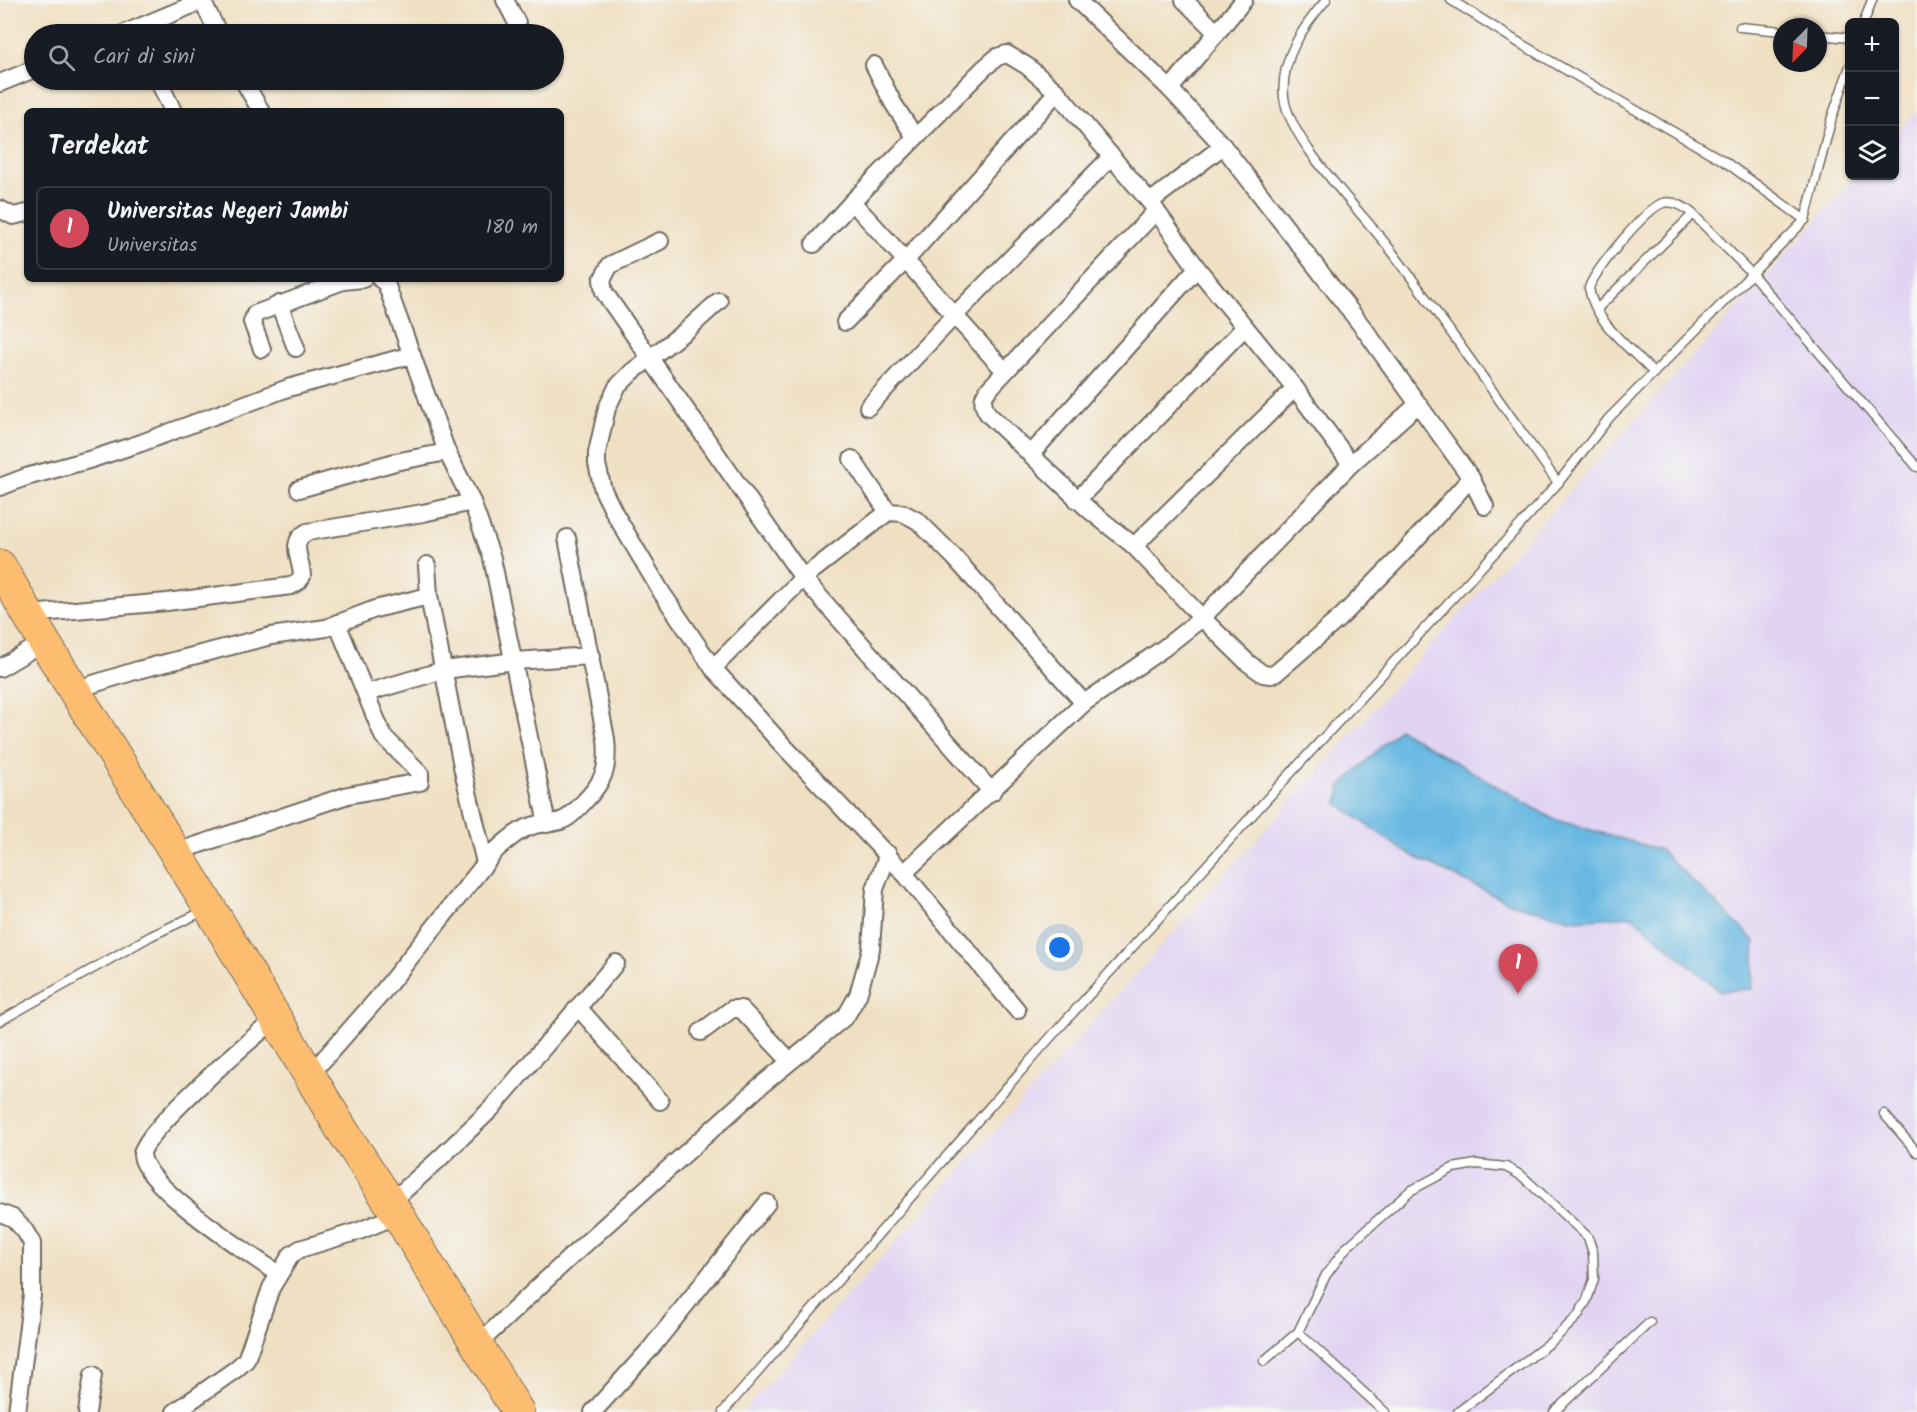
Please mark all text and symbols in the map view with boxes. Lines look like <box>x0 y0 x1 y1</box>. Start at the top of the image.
north arrow <box>1773 18 1827 72</box>
map controls <box>1845 18 1899 180</box>
button: + <box>1845 18 1899 72</box>
search box <box>24 24 564 90</box>
text: Cari di sini <box>93 40 194 75</box>
icon: search <box>45 41 78 74</box>
button: − <box>1845 72 1899 126</box>
text: Terdekat <box>48 126 149 168</box>
button: layers <box>1845 126 1899 180</box>
text: Universitas Negeri Jambi <box>107 195 348 230</box>
text: 1 <box>66 212 73 244</box>
text: 180 m <box>486 212 538 244</box>
text: Universitas <box>107 230 197 262</box>
your location <box>1045 933 1074 962</box>
pin: 1 <box>1498 944 1538 994</box>

